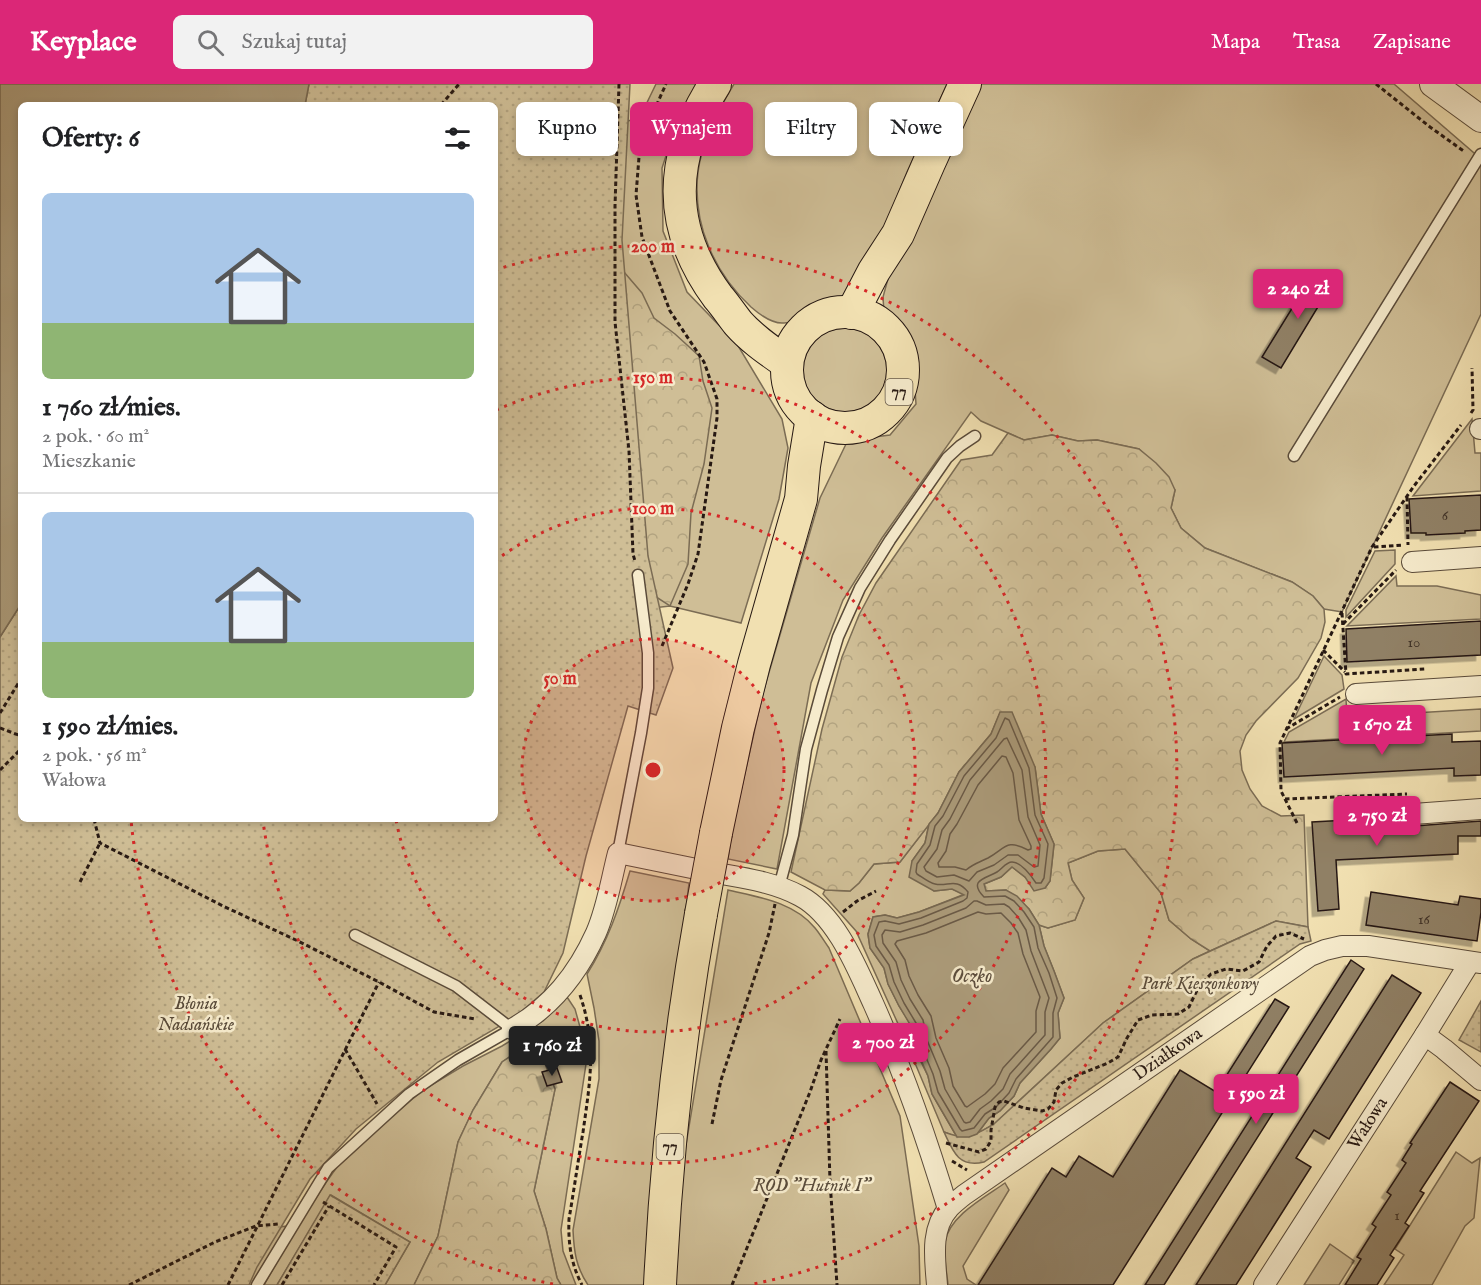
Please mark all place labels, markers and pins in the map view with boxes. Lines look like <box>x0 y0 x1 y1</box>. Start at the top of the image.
pin: 2 240 zł <box>1236 269 1360 320</box>
pin: 1 670 zł <box>1320 705 1444 756</box>
centre of rings <box>643 760 663 780</box>
pin: 2 750 zł <box>1315 796 1439 847</box>
pin: 2 700 zł <box>821 1023 945 1074</box>
pin: 1 760 zł <box>490 1026 614 1077</box>
pin: 1 590 zł <box>1194 1074 1318 1125</box>

